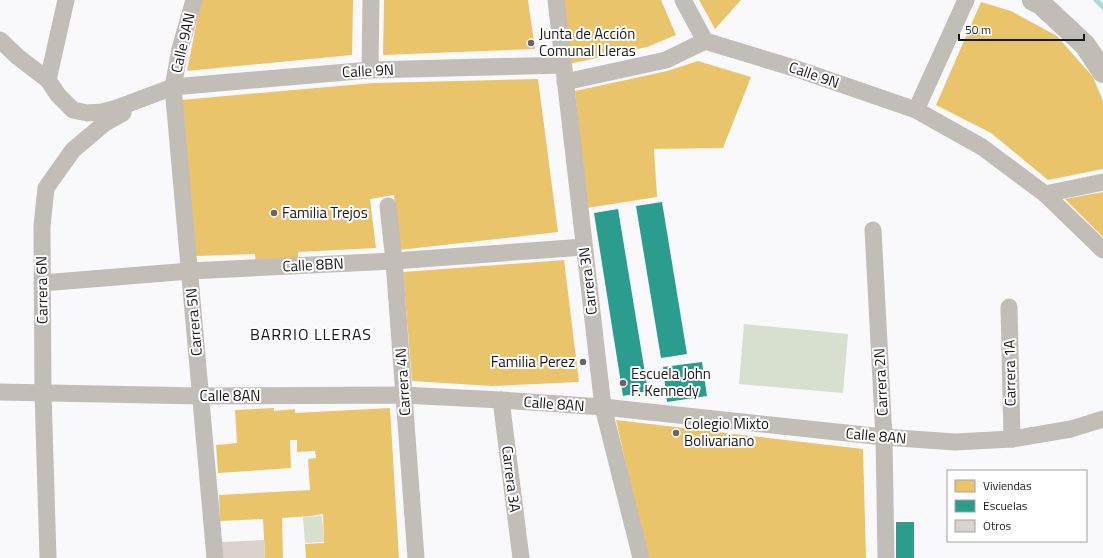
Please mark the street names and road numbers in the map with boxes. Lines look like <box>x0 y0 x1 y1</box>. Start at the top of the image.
street label: Calle 9AN <box>164 11 201 75</box>
street label: Calle 9N <box>786 55 843 94</box>
street label: Calle 9N <box>341 58 395 83</box>
street label: Carrera 3N <box>572 246 603 316</box>
street label: Calle 8BN <box>282 251 344 278</box>
street label: Carrera 6N <box>29 256 54 324</box>
street label: Carrera 5N <box>179 287 208 357</box>
street label: Carrera 1A <box>997 339 1022 407</box>
street label: Carrera 4N <box>389 347 416 417</box>
street label: Carrera 2N <box>867 347 894 417</box>
street label: Calle 8AN <box>200 384 260 407</box>
street label: Calle 8AN <box>523 390 585 417</box>
street label: Calle 8AN <box>845 421 907 450</box>
street label: Carrera 3A <box>496 444 527 514</box>

